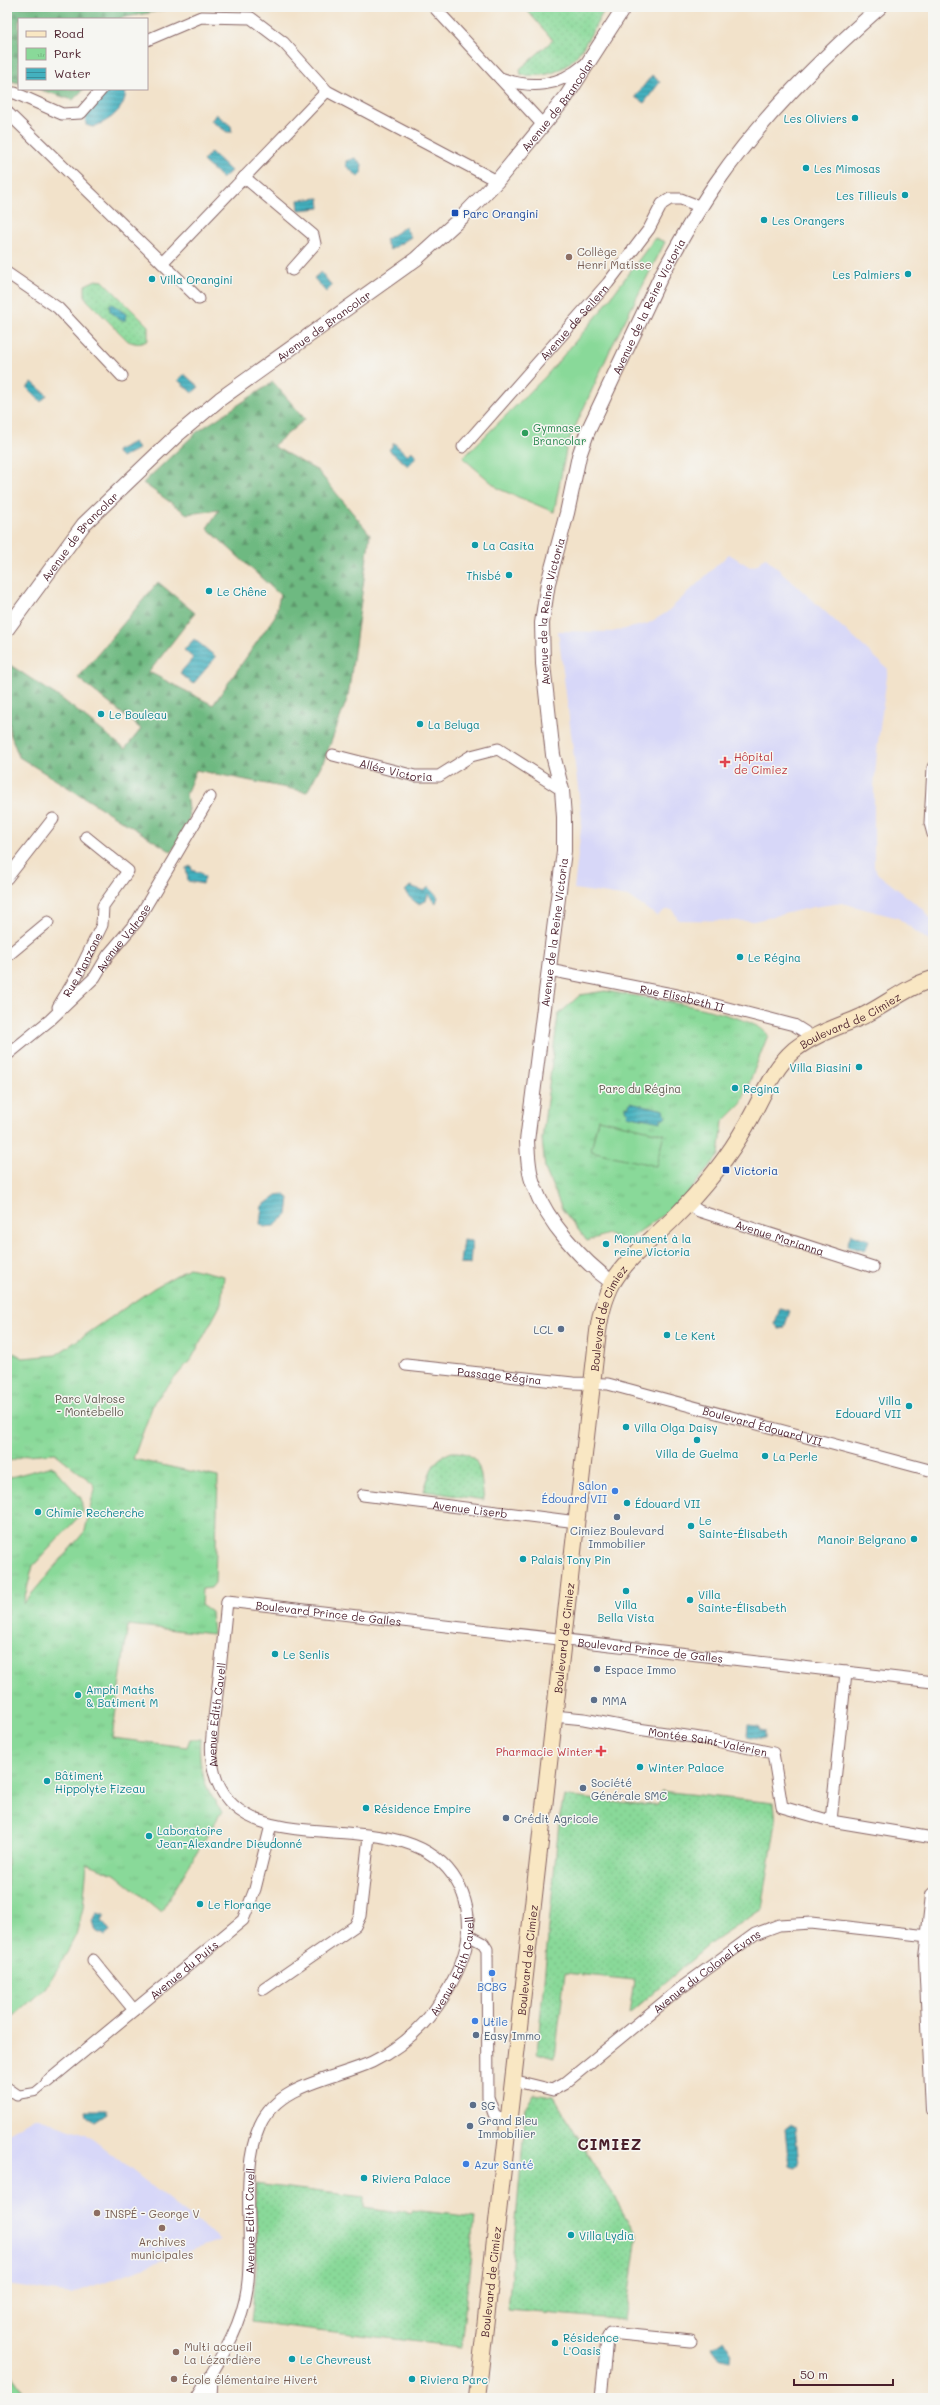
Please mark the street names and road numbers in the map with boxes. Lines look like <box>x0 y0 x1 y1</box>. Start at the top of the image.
street label: Avenue de Brancolar <box>517 55 597 154</box>
street label: Avenue de la Reine Victoria <box>608 235 688 377</box>
street label: Avenue de Seilern <box>536 281 611 363</box>
street label: Avenue de Brancolar <box>273 286 373 364</box>
street label: Avenue de Brancolar <box>37 488 121 584</box>
street label: Avenue de la Reine Victoria <box>534 536 568 686</box>
street label: Allée Victoria <box>358 755 433 784</box>
street label: Avenue de la Reine Victoria <box>537 857 571 1007</box>
street label: Avenue Valrose <box>92 900 153 975</box>
street label: Rue Manzone <box>59 929 105 999</box>
street label: Rue Elisabeth II <box>639 980 726 1014</box>
street label: Boulevard de Cimiez <box>796 988 903 1052</box>
street label: Avenue Marianna <box>734 1216 826 1258</box>
street label: Boulevard de Cimiez <box>586 1262 630 1372</box>
street label: Passage Régina <box>457 1363 543 1387</box>
street label: Boulevard Édouard VII <box>701 1402 824 1449</box>
street label: Avenue Liserb <box>432 1496 509 1521</box>
street label: Boulevard de Cimiez <box>549 1582 577 1694</box>
street label: Boulevard Prince de Galles <box>255 1597 402 1628</box>
street label: Boulevard Prince de Galles <box>577 1634 724 1665</box>
street label: Avenue Edith Cavell <box>204 1662 228 1769</box>
street label: Montée Saint-Valérien <box>647 1723 769 1759</box>
street label: Boulevard de Cimiez <box>513 1904 540 2016</box>
street label: Avenue Edith Cavell <box>426 1916 476 2018</box>
street label: Avenue du Colonel Evans <box>649 1925 762 2016</box>
street label: Avenue du Puits <box>146 1937 221 2002</box>
street label: Avenue Edith Cavell <box>241 2167 257 2274</box>
street label: Boulevard de Cimiez <box>476 2226 504 2338</box>

